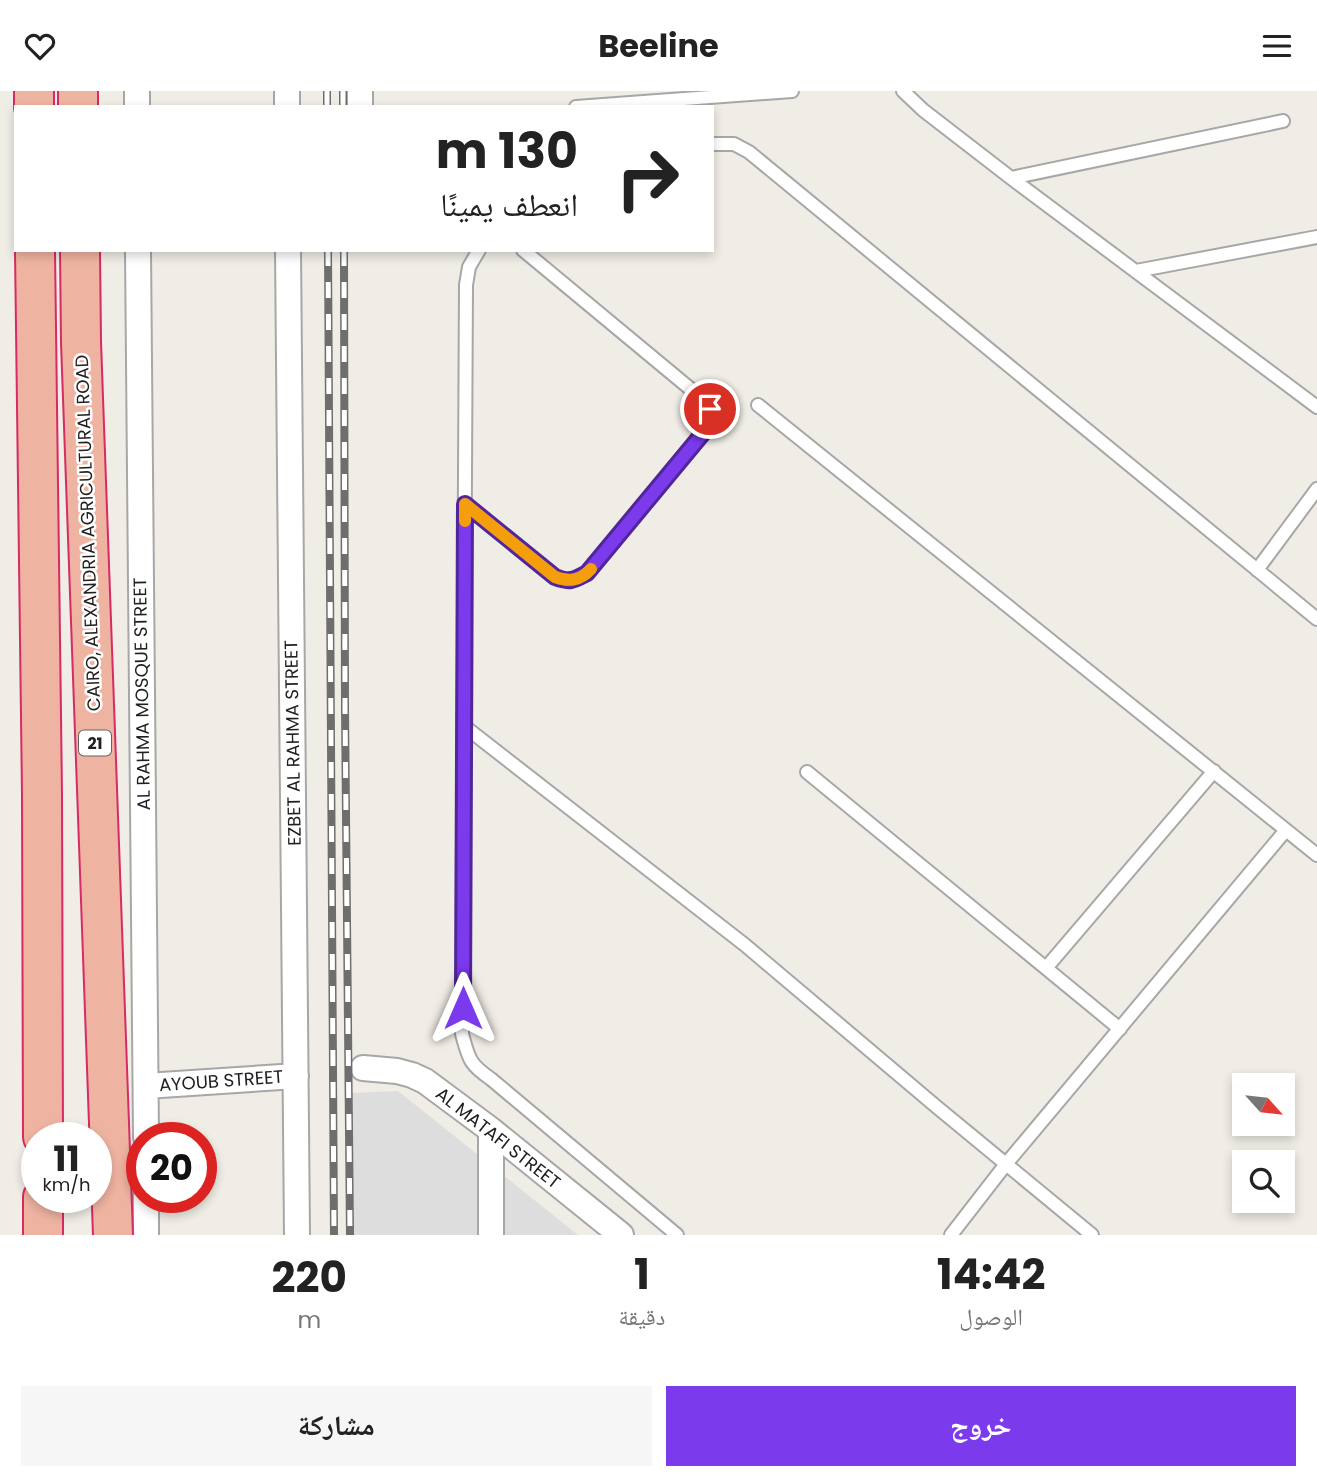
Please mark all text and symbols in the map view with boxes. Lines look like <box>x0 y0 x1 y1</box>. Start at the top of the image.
text: Beeline <box>598 23 719 68</box>
icon: heart <box>21 27 59 65</box>
icon: menu <box>1258 27 1296 65</box>
text: 130 m <box>436 117 578 185</box>
icon: right <box>602 133 693 224</box>
text: انعطف يمينًا <box>440 182 578 227</box>
street label: CAIRO, ALEXANDRIA AGRICULTURAL ROAD <box>69 354 106 712</box>
pin <box>680 379 740 439</box>
icon: arrive <box>691 390 729 428</box>
street label: AL RAHMA MOSQUE STREET <box>127 577 156 811</box>
street label: EZBET AL RAHMA STREET <box>278 640 307 846</box>
road number: 21 <box>79 730 111 755</box>
position arrow <box>426 971 500 1045</box>
street label: AYOUB STREET <box>158 1064 284 1097</box>
north arrow <box>1232 1073 1295 1136</box>
map controls <box>1232 1073 1295 1213</box>
street label: AL MATAFI STREET <box>431 1081 566 1194</box>
speed limit sign: 20 <box>126 1122 217 1213</box>
text: 11 <box>53 1134 80 1183</box>
button: search <box>1232 1150 1295 1213</box>
text: km/h <box>43 1172 90 1197</box>
text: 1 <box>634 1245 650 1304</box>
text: 14:42 <box>937 1245 1045 1304</box>
text: 220 <box>272 1248 347 1307</box>
text: دقيقة <box>619 1301 665 1333</box>
text: الوصول <box>959 1301 1023 1333</box>
text: m <box>297 1304 321 1336</box>
button: مشاركة <box>21 1386 652 1466</box>
button: خروج <box>666 1386 1296 1466</box>

